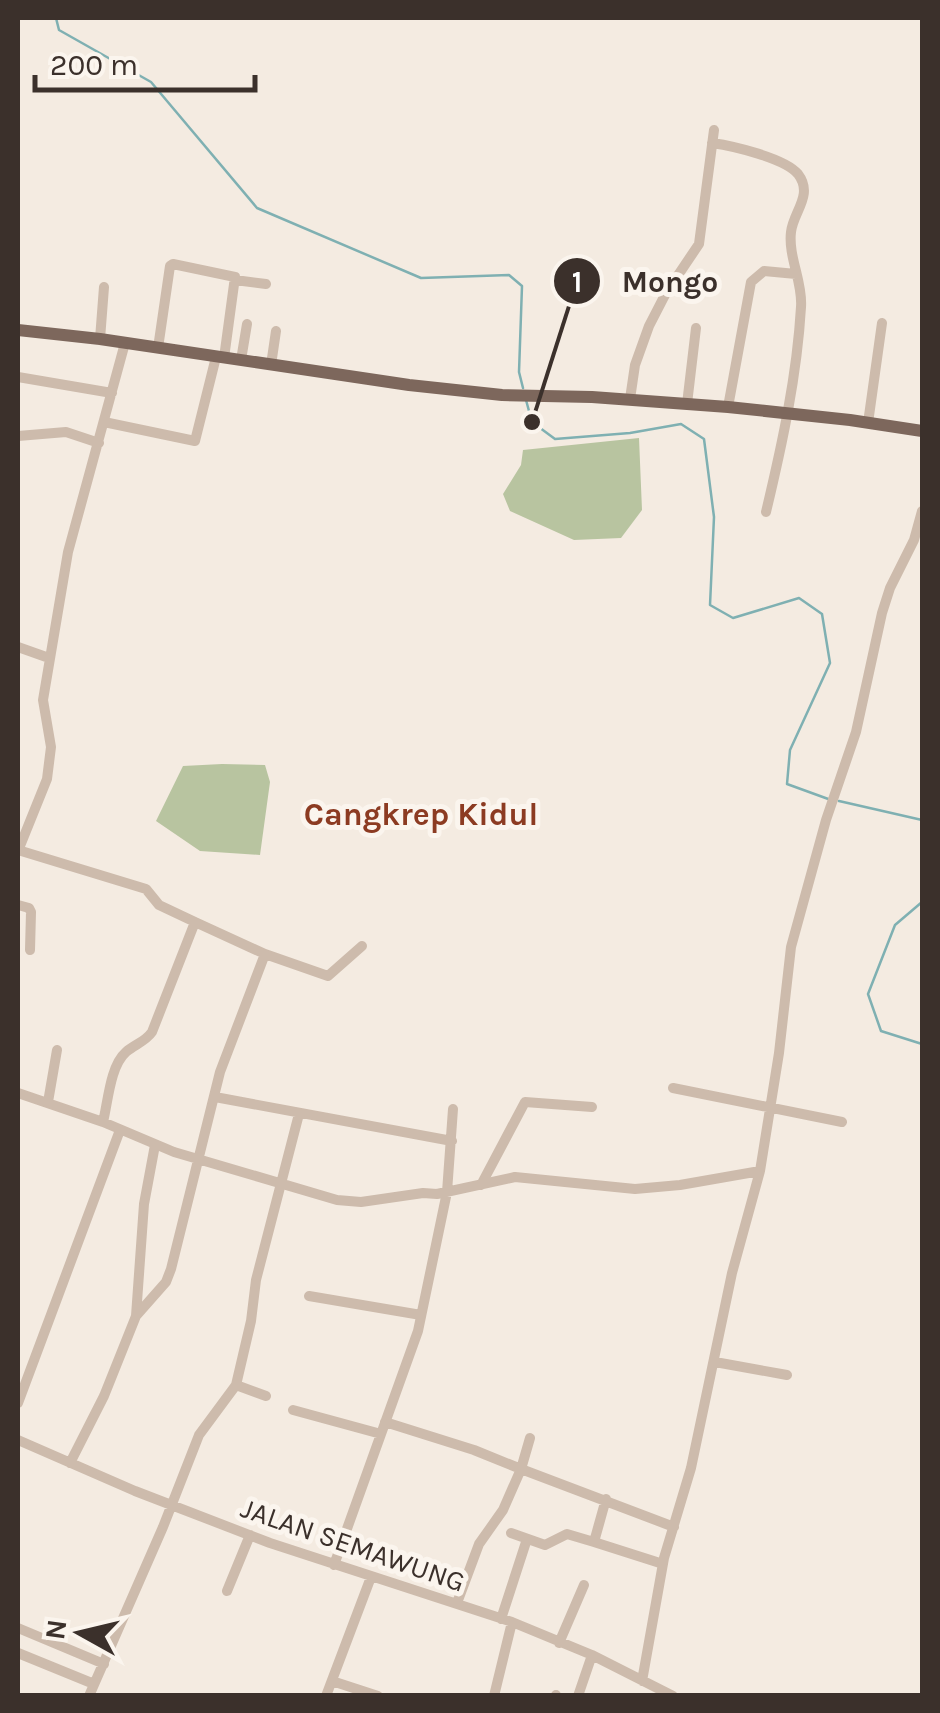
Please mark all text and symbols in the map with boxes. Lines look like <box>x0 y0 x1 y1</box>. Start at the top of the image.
scale bar <box>35 30 255 92</box>
text: 200 m <box>50 47 138 83</box>
callout: Mongo <box>552 251 738 311</box>
text: 1 <box>572 264 582 300</box>
text: Mongo <box>622 264 718 300</box>
district label: Cangkrep Kidul <box>304 796 538 833</box>
street label: JALAN SEMAWUNG <box>237 1491 469 1599</box>
north arrow <box>30 1583 130 1683</box>
text: N <box>38 1617 73 1642</box>

